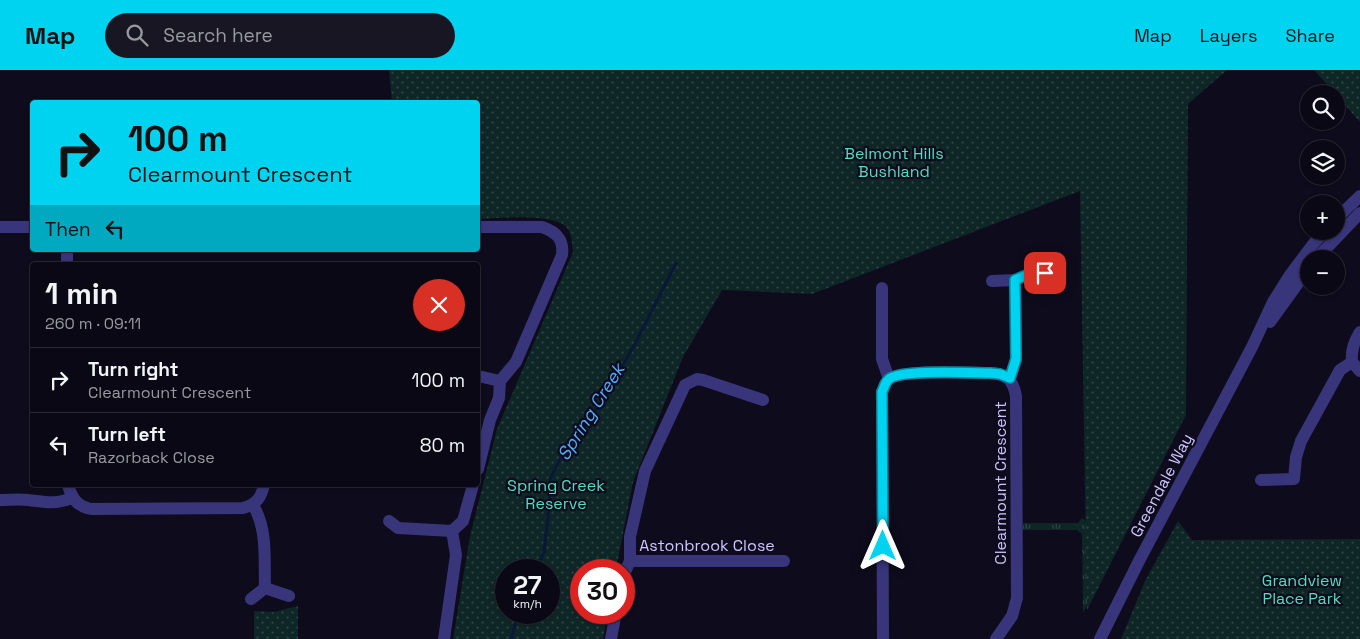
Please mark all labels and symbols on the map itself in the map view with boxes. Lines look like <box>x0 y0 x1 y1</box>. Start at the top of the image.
park label: Belmont Hills Bushland <box>844 143 944 182</box>
pin <box>1024 252 1066 294</box>
water label: Spring Creek <box>552 357 631 464</box>
street label: Clearmount Crescent <box>990 401 1011 565</box>
street label: Greendale Way <box>1125 430 1198 541</box>
park label: Spring Creek Reserve <box>507 475 605 514</box>
position arrow <box>856 519 908 571</box>
street label: Astonbrook Close <box>639 535 775 556</box>
speed limit sign: 30 <box>570 559 635 624</box>
park label: Grandview Place Park <box>1262 570 1342 609</box>

